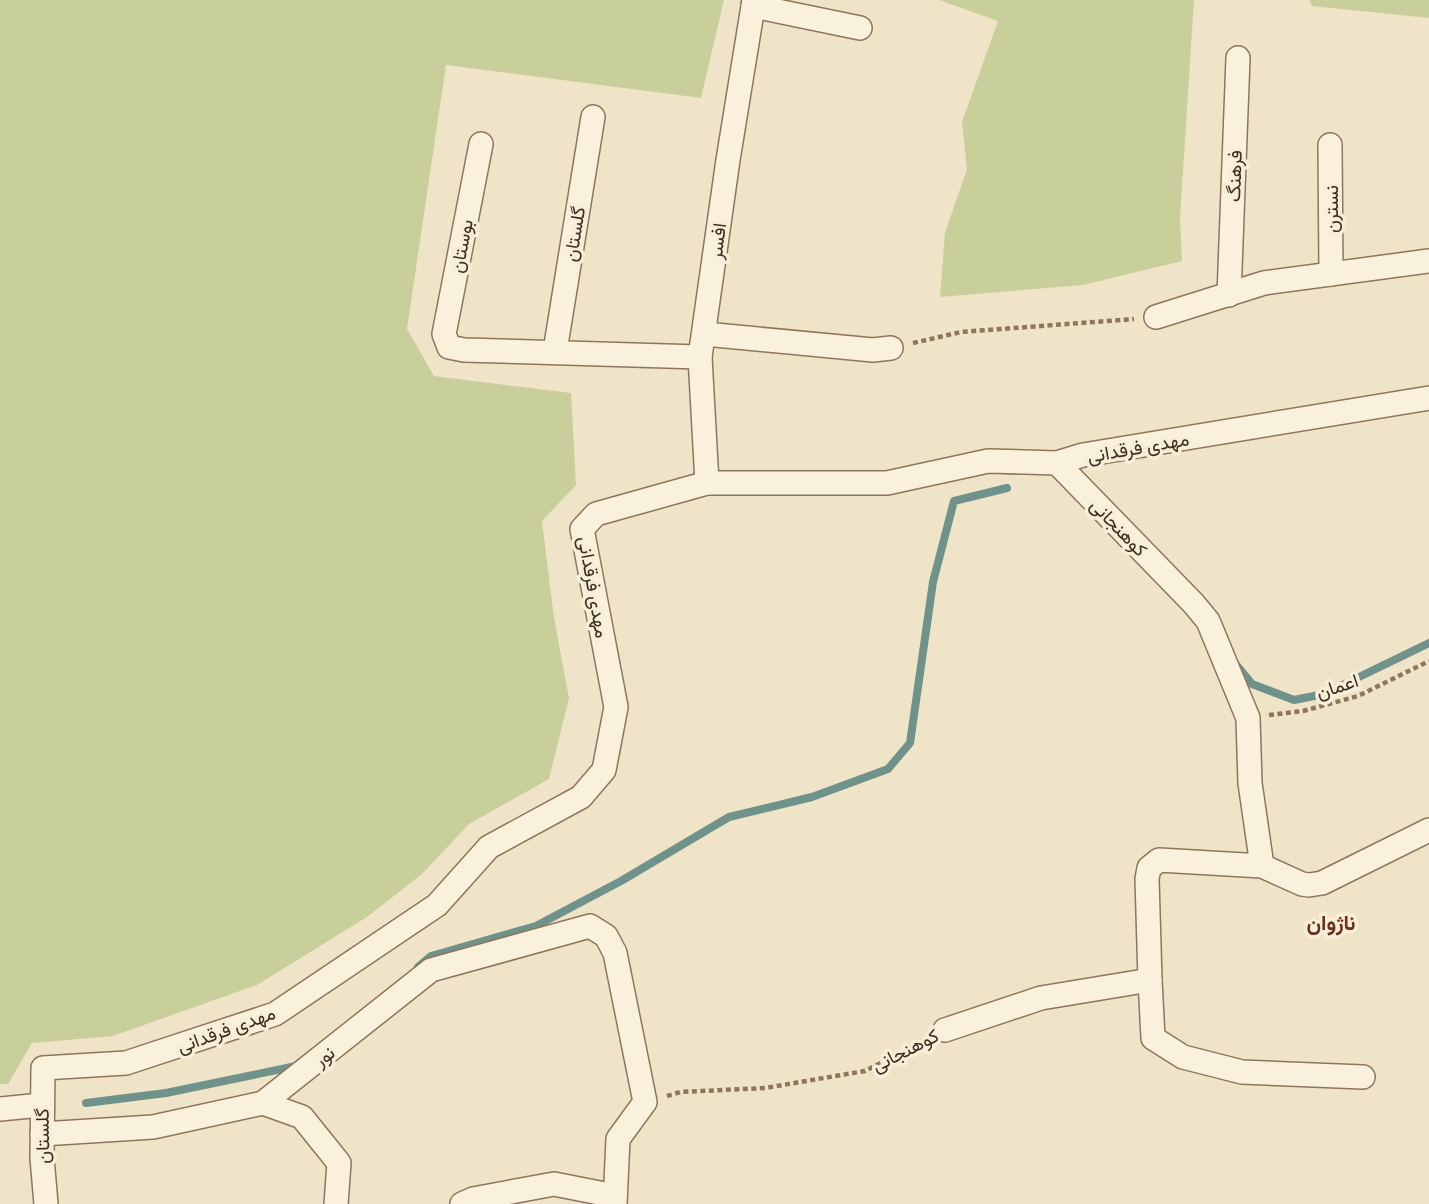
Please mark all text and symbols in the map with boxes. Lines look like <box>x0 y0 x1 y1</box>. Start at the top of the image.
street label: فرهنگ <box>1221 150 1247 202</box>
street label: نسترن <box>1319 185 1343 233</box>
street label: گلستان <box>558 205 590 263</box>
street label: بوستان <box>444 217 478 275</box>
street label: افسر <box>703 221 731 262</box>
street label: مهدی فرقدانی <box>1085 426 1191 468</box>
street label: کوهنجانی <box>1085 493 1153 561</box>
street label: مهدی فرقدانی <box>573 534 615 640</box>
street label: اعمان <box>1313 668 1361 704</box>
district label: ناژوان <box>1306 908 1356 936</box>
street label: مهدی فرقدانی <box>173 1000 279 1058</box>
street label: کوهنجانی <box>867 1023 943 1077</box>
street label: نور <box>308 1040 339 1072</box>
street label: گلستان <box>30 1108 54 1164</box>

